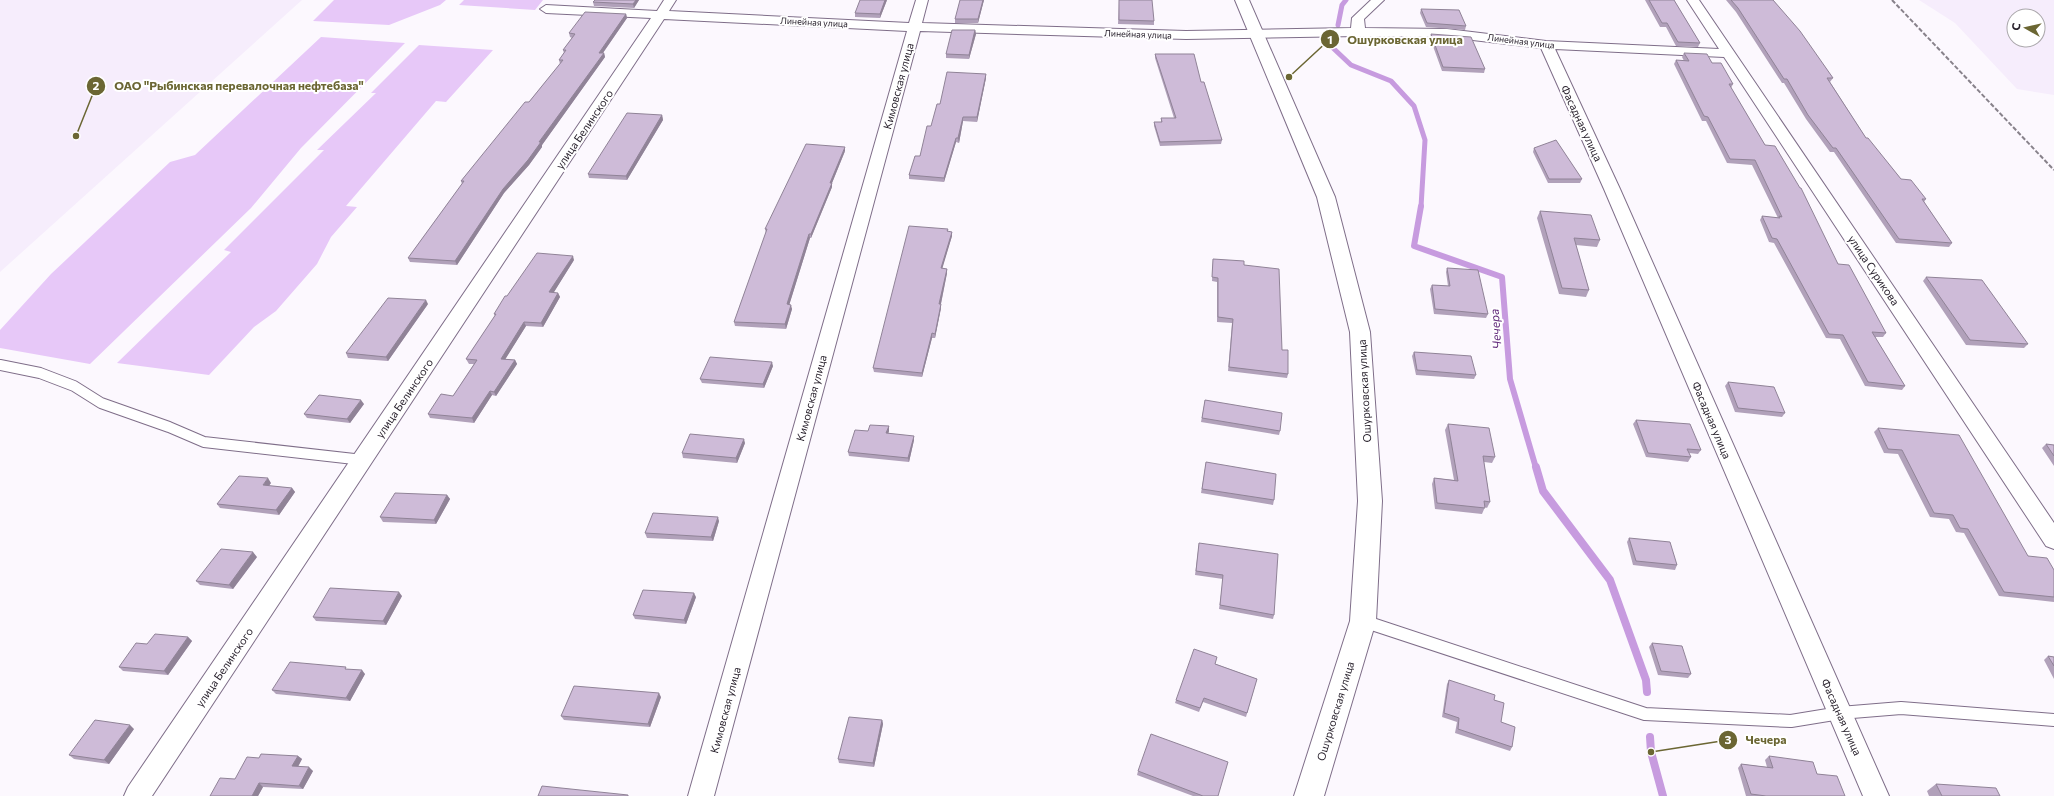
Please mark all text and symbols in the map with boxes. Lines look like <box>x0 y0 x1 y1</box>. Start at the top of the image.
north arrow <box>2006 8 2046 48</box>
street label: Линейная улица <box>780 15 848 29</box>
text: С <box>2009 21 2023 31</box>
street label: Линейная улица <box>1104 27 1172 41</box>
callout: Ошурковская улица <box>1320 27 1471 51</box>
street label: Линейная улица <box>1487 31 1556 51</box>
text: 1 <box>1327 32 1333 46</box>
text: Ошурковская улица <box>1347 32 1463 46</box>
street label: Кимовская улица <box>880 41 916 131</box>
callout: ОАО "Рыбинская перевалочная нефтебаза" <box>86 74 372 98</box>
text: 2 <box>93 78 100 92</box>
text: ОАО "Рыбинская перевалочная нефтебаза" <box>114 78 364 92</box>
street label: Фасадная улица <box>1559 83 1605 163</box>
street label: улица Белинского <box>553 87 616 171</box>
street label: улица Сурикова <box>1846 232 1902 308</box>
water label: Чечера <box>1487 308 1503 350</box>
street label: Ошурковская улица <box>1355 339 1373 443</box>
street label: Кимовская улица <box>793 353 829 443</box>
street label: улица Белинского <box>373 356 436 440</box>
street label: Фасадная улица <box>1690 379 1734 461</box>
street label: улица Белинского <box>193 625 256 709</box>
street label: Ошурковская улица <box>1314 660 1356 762</box>
street label: Кимовская улица <box>707 665 743 755</box>
street label: Фасадная улица <box>1819 677 1865 757</box>
callout: Чечера <box>1718 728 1795 752</box>
text: 3 <box>1725 732 1732 746</box>
text: Чечера <box>1746 732 1786 746</box>

